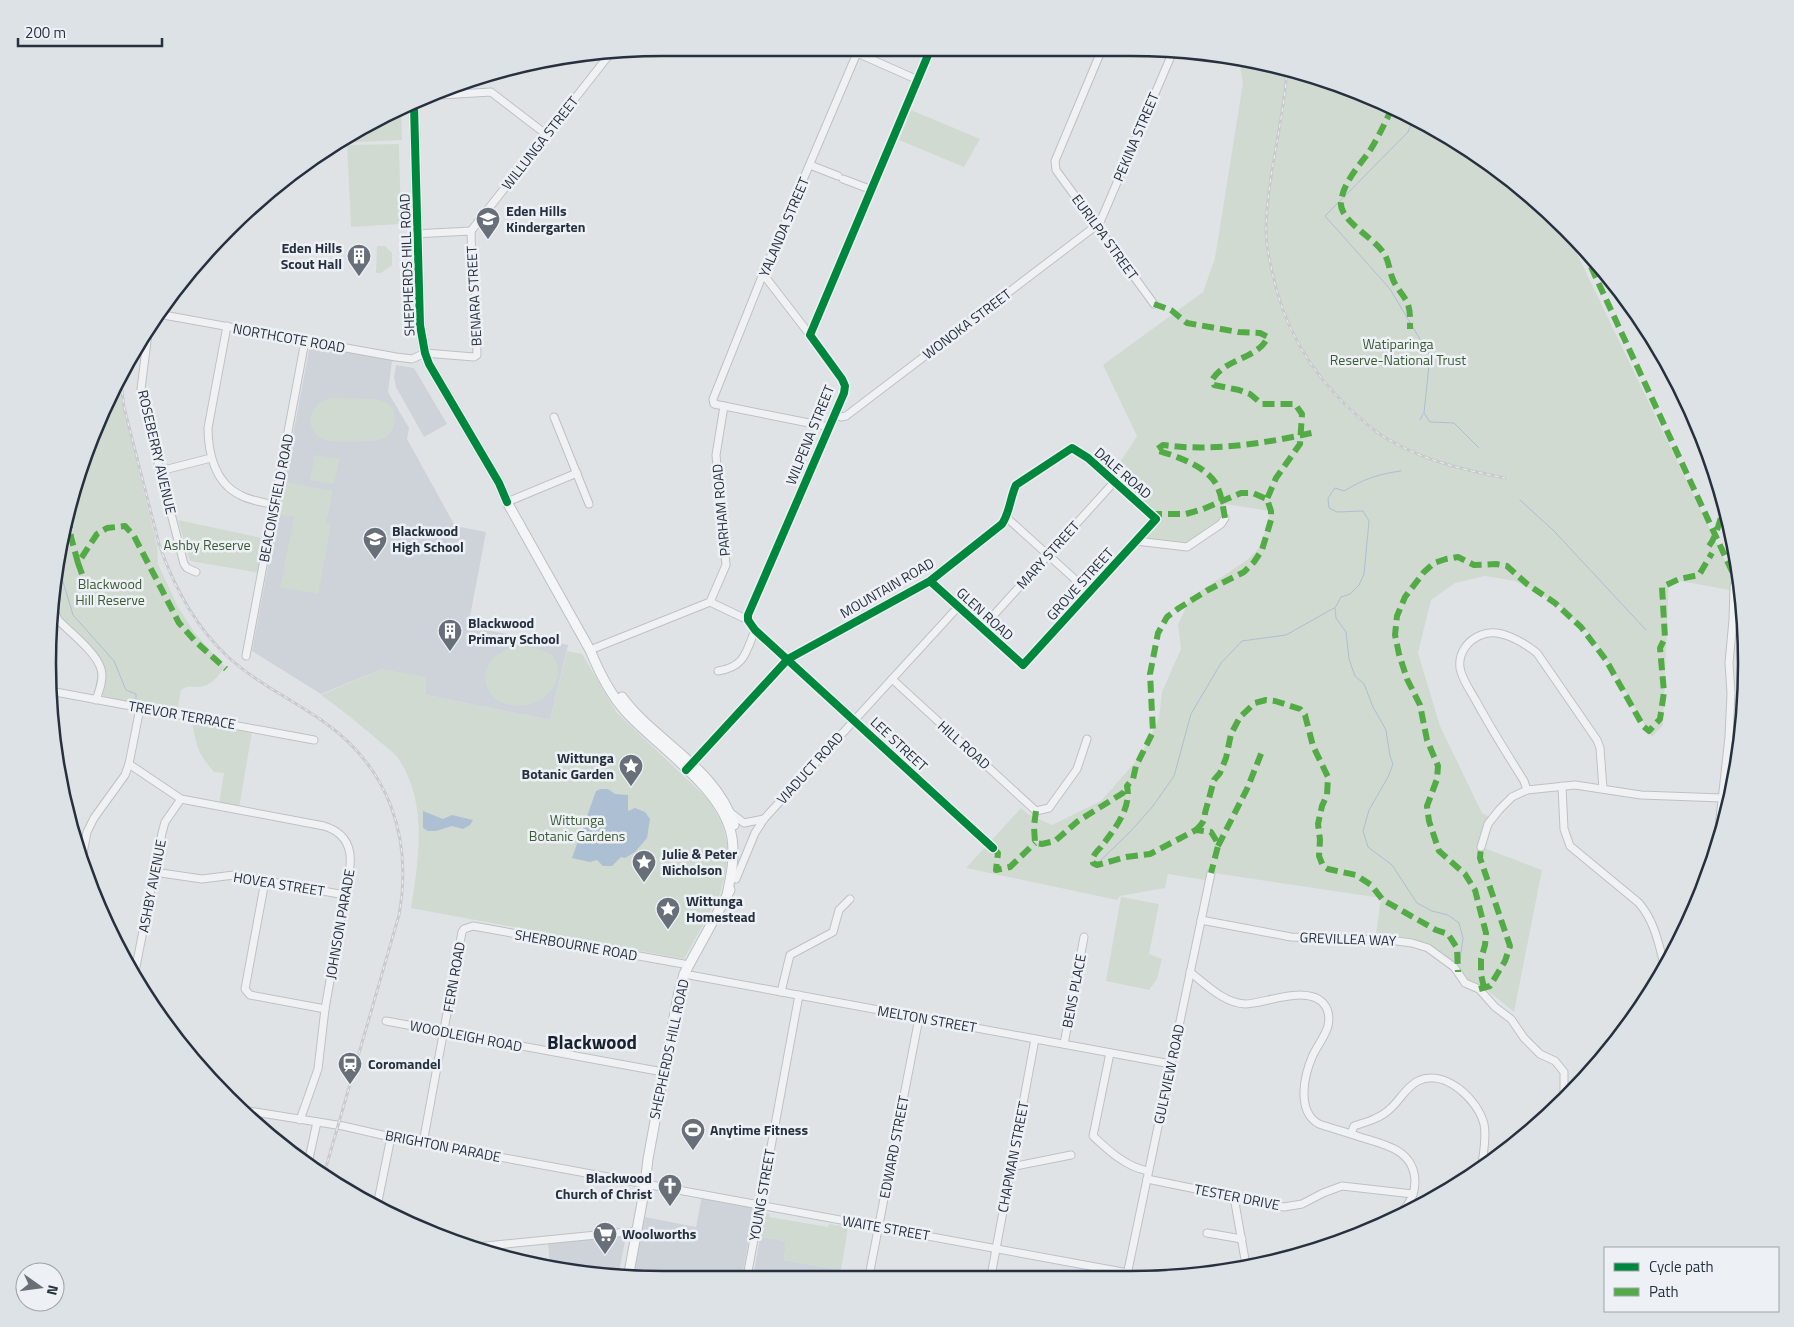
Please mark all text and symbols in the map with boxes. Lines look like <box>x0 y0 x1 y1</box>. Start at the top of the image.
scale bar <box>18 15 161 47</box>
text: 200 m <box>25 21 66 44</box>
street label: PEKINA STREET <box>1107 89 1164 185</box>
street label: WILLUNGA STREET <box>496 91 583 194</box>
street label: YALANDA STREET <box>753 173 814 280</box>
street label: EURILPA STREET <box>1067 190 1144 284</box>
street label: SHEPHERDS HILL ROAD <box>394 193 419 337</box>
place label: Eden Hills Kindergarten <box>506 200 586 237</box>
school or university icon: Eden Hills Kindergarten <box>475 206 501 240</box>
place label: Eden Hills Scout Hall <box>281 237 342 274</box>
building icon: Eden Hills Scout Hall <box>346 243 372 277</box>
street label: BENARA STREET <box>460 245 487 347</box>
street label: WONOKA STREET <box>918 283 1016 364</box>
street label: NORTHCOTE ROAD <box>231 317 347 358</box>
park label: Watiparinga Reserve-National Trust <box>1330 333 1466 370</box>
street label: WILPENA STREET <box>780 381 839 488</box>
street label: ROSEBERRY AVENUE <box>133 388 182 516</box>
street label: BEACONSFIELD ROAD <box>253 432 298 564</box>
street label: DALE ROAD <box>1090 442 1157 503</box>
street label: PARHAM ROAD <box>706 463 735 557</box>
street label: MARY STREET <box>1011 515 1084 593</box>
place label: Blackwood High School <box>392 520 464 557</box>
school or university icon: Blackwood High School <box>362 526 388 560</box>
park label: Ashby Reserve <box>163 534 251 555</box>
street label: GROVE STREET <box>1041 542 1119 625</box>
street label: MOUNTAIN ROAD <box>836 552 938 623</box>
park label: Blackwood Hill Reserve <box>75 573 145 610</box>
street label: GLEN ROAD <box>952 582 1019 645</box>
place label: Blackwood Primary School <box>468 612 560 649</box>
building icon: Blackwood Primary School <box>437 618 463 652</box>
street label: TREVOR TERRACE <box>127 695 238 734</box>
street label: LEE STREET <box>866 712 933 776</box>
street label: HILL ROAD <box>933 715 995 774</box>
street label: VIADUCT ROAD <box>771 727 848 809</box>
place label: Wittunga Botanic Garden <box>522 747 614 784</box>
place icon: Wittunga Botanic Garden <box>618 753 644 787</box>
park label: Wittunga Botanic Gardens <box>529 809 625 846</box>
street label: ASHBY AVENUE <box>132 837 171 934</box>
place label: Julie & Peter Nicholson <box>662 843 737 880</box>
place icon: Julie & Peter Nicholson <box>631 849 657 883</box>
street label: HOVEA STREET <box>232 866 327 901</box>
street label: JOHNSON PARADE <box>319 867 360 981</box>
place label: Wittunga Homestead <box>686 890 755 927</box>
place icon: Wittunga Homestead <box>655 896 681 930</box>
street label: SHERBOURNE ROAD <box>513 923 639 966</box>
street label: GREVILLEA WAY <box>1299 926 1397 951</box>
street label: FERN ROAD <box>437 940 470 1014</box>
street label: BENS PLACE <box>1056 952 1091 1030</box>
street label: SHEPHERDS HILL ROAD <box>643 977 694 1121</box>
street label: MELTON STREET <box>876 999 979 1038</box>
street label: WOODLEIGH ROAD <box>408 1014 524 1057</box>
street label: GULFVIEW ROAD <box>1148 1022 1189 1126</box>
district label: Blackwood <box>547 1027 637 1056</box>
station icon: Coromandel <box>337 1051 363 1085</box>
place label: Coromandel <box>368 1053 441 1074</box>
street label: EDWARD STREET <box>873 1093 914 1200</box>
street label: CHAPMAN STREET <box>991 1099 1034 1214</box>
sports icon: Anytime Fitness <box>680 1117 706 1151</box>
place label: Anytime Fitness <box>710 1119 808 1140</box>
street label: BRIGHTON PARADE <box>383 1124 503 1167</box>
street label: YOUNG STREET <box>743 1147 780 1243</box>
place label: Blackwood Church of Christ <box>555 1167 652 1204</box>
church icon: Blackwood Church of Christ <box>657 1173 683 1207</box>
street label: TESTER DRIVE <box>1193 1178 1282 1215</box>
street label: WAITE STREET <box>841 1209 932 1246</box>
supermarket icon: Woolworths <box>592 1221 618 1255</box>
place label: Woolworths <box>622 1223 697 1244</box>
legend <box>1604 1247 1779 1312</box>
text: Cycle path <box>1649 1255 1714 1278</box>
north arrow <box>15 1262 65 1312</box>
text: Path <box>1649 1280 1679 1303</box>
text: N <box>42 1283 64 1298</box>

